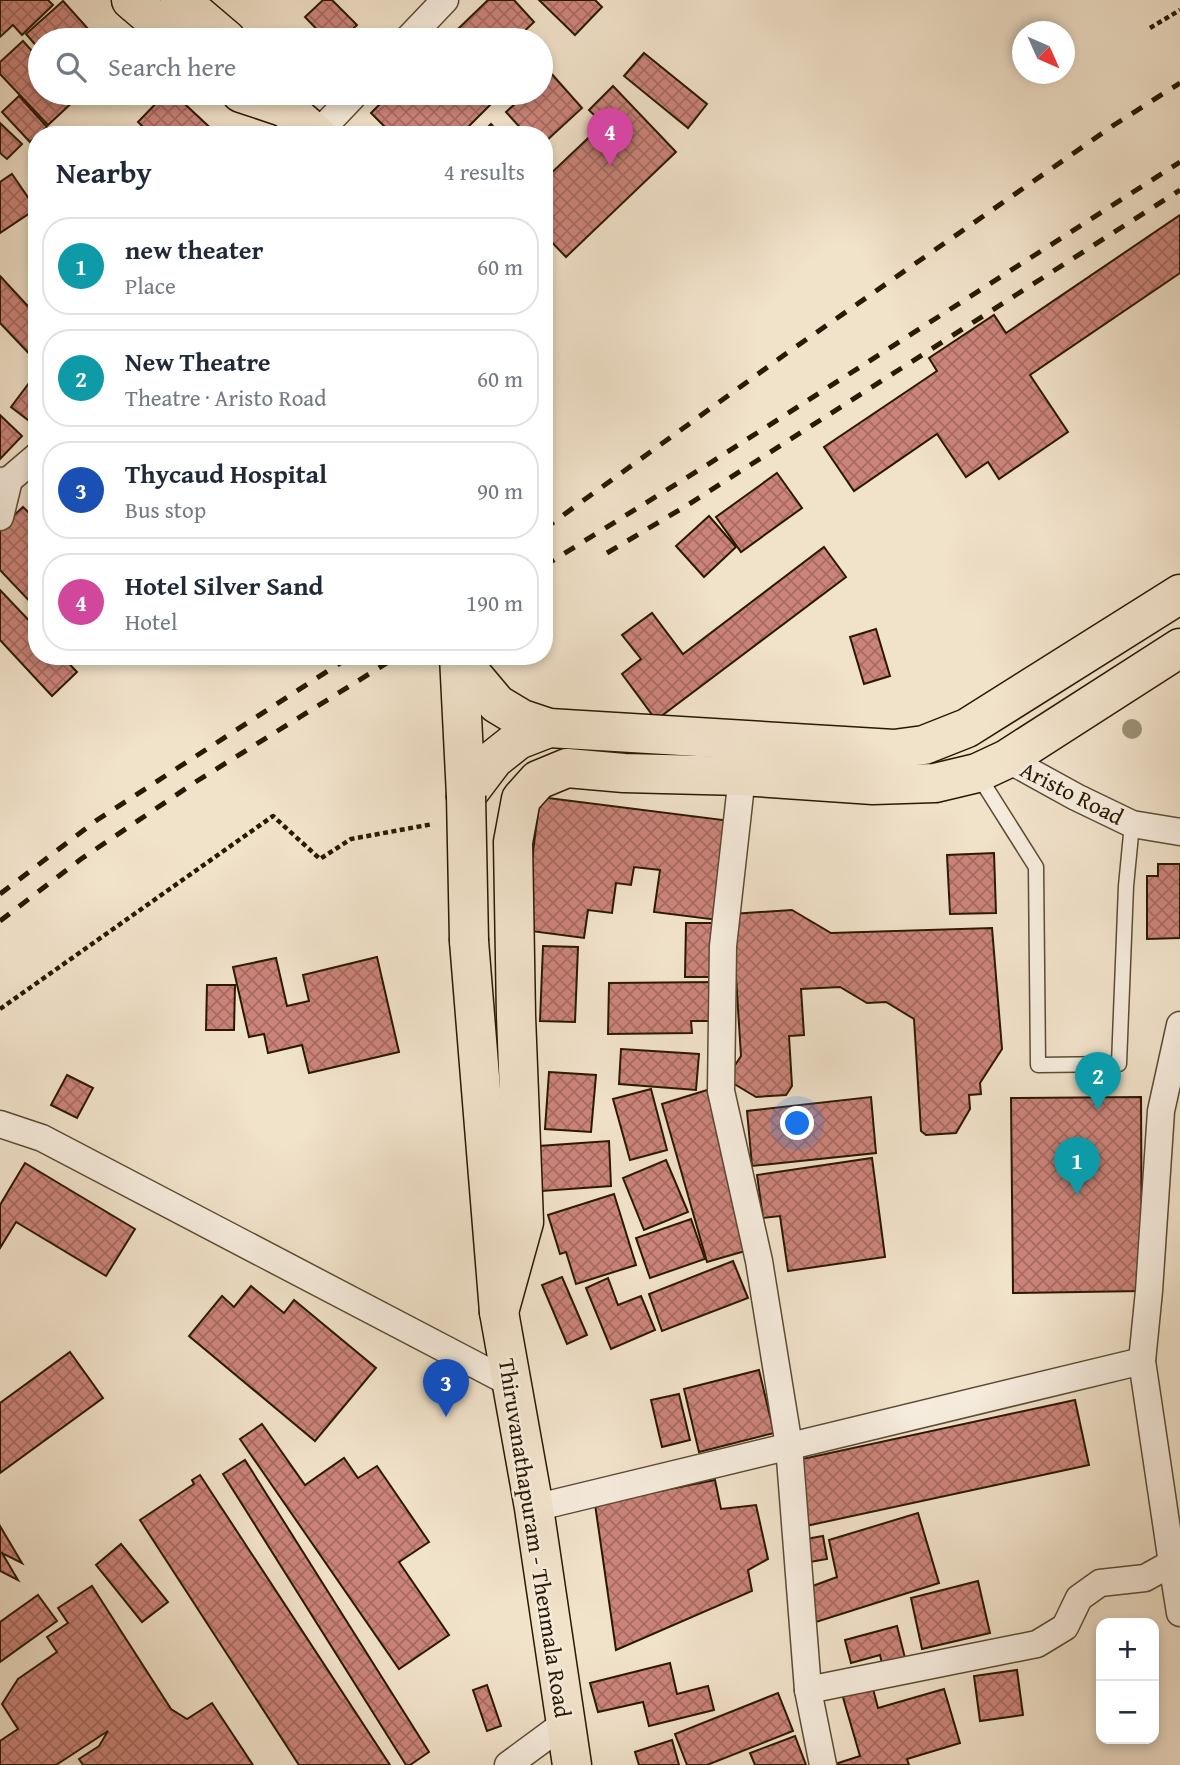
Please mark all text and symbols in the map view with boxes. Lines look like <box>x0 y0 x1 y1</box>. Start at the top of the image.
north arrow <box>1012 21 1075 84</box>
search box <box>28 28 553 105</box>
text: Search here <box>108 47 236 86</box>
icon: search <box>52 48 90 86</box>
pin: 4 <box>587 108 633 166</box>
text: Nearby <box>56 150 152 194</box>
text: 4 results <box>444 155 525 188</box>
text: new theater <box>125 230 263 269</box>
text: 1 <box>75 250 87 283</box>
text: 60 m <box>477 250 523 283</box>
text: Place <box>125 269 176 302</box>
text: New Theatre <box>125 342 271 381</box>
text: 2 <box>75 362 87 395</box>
text: 60 m <box>477 362 523 395</box>
text: Theatre · Aristo Road <box>125 381 327 414</box>
text: Thycaud Hospital <box>125 454 327 493</box>
text: 3 <box>75 474 87 507</box>
text: 90 m <box>477 474 523 507</box>
text: Bus stop <box>125 493 206 526</box>
text: Hotel Silver Sand <box>125 566 323 605</box>
text: 4 <box>75 586 87 619</box>
text: 190 m <box>466 586 523 619</box>
text: Hotel <box>125 605 177 638</box>
street label: Aristo Road <box>1015 752 1130 833</box>
pin: 2 <box>1075 1052 1121 1110</box>
your location <box>780 1106 814 1140</box>
pin: 1 <box>1054 1137 1100 1195</box>
street label: Thiruvanathapuram - Thenmala Road <box>491 1356 580 1721</box>
pin: 3 <box>423 1359 469 1417</box>
map controls <box>1096 1618 1159 1744</box>
button: + <box>1096 1618 1159 1681</box>
button: − <box>1096 1681 1159 1744</box>

